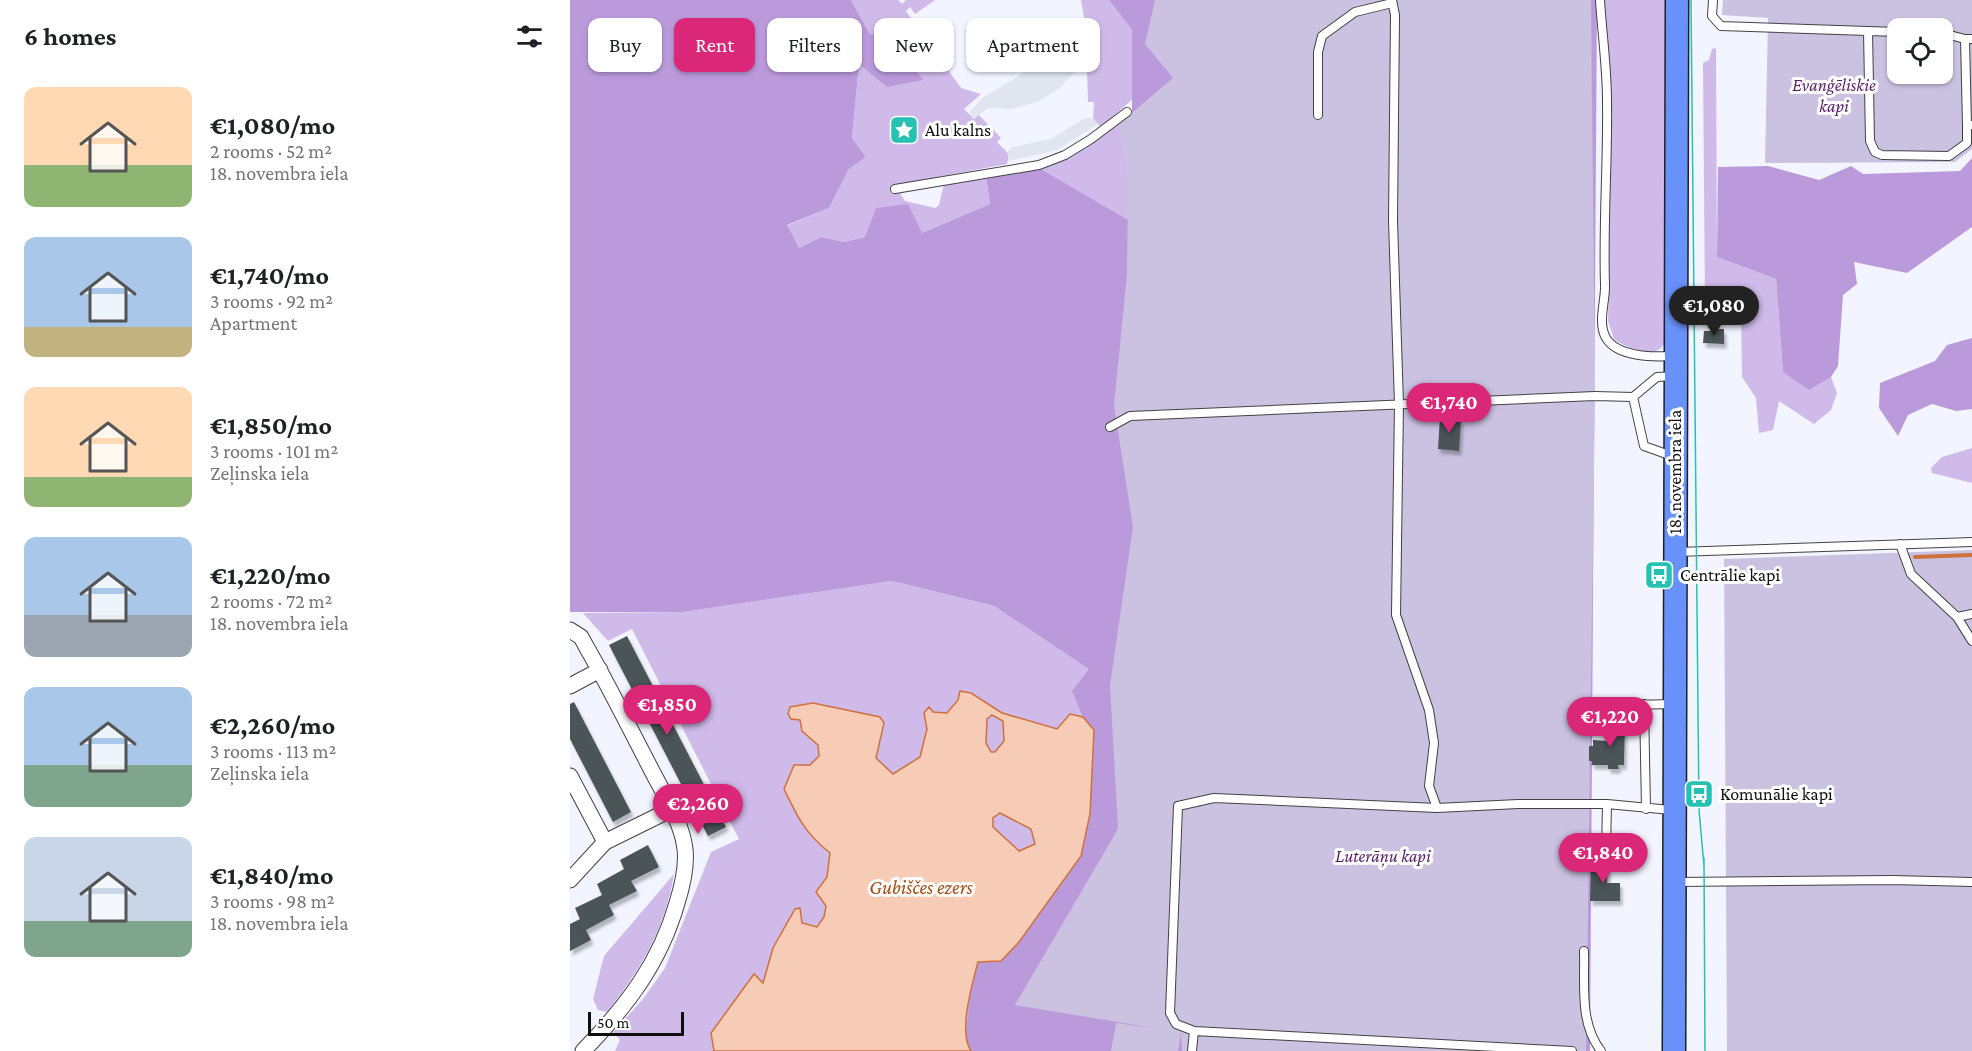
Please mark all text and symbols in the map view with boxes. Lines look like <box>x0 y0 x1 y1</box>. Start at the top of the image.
chip: Buy <box>588 18 662 72</box>
chip: Rent <box>674 18 755 72</box>
chip: Filters <box>767 18 862 72</box>
chip: New <box>874 18 954 72</box>
chip: Apartment <box>966 18 1100 72</box>
map controls <box>1887 18 1953 84</box>
button: locate <box>1887 18 1953 84</box>
icon: filters <box>513 20 546 53</box>
text: 6 homes <box>24 22 116 51</box>
park label: Evanģēliskie kapi <box>1792 75 1876 116</box>
icon: home <box>72 111 144 183</box>
text: €1,080/mo <box>210 111 335 140</box>
place icon: Alu kalns <box>888 114 920 146</box>
place label: Alu kalns <box>925 120 991 140</box>
text: 2 rooms · 52 m² <box>210 140 332 162</box>
text: 18. novembra iela <box>210 162 349 184</box>
icon: home <box>72 261 144 333</box>
text: €1,740/mo <box>210 261 329 290</box>
pin: €1,080 <box>1665 286 1763 337</box>
text: 3 rooms · 92 m² <box>210 290 333 312</box>
text: €1,080 <box>1683 294 1745 316</box>
text: Apartment <box>210 312 297 334</box>
pin: €1,740 <box>1400 383 1498 434</box>
text: €1,740 <box>1420 391 1478 413</box>
street label: 18. novembra iela <box>1665 410 1685 534</box>
icon: home <box>72 411 144 483</box>
text: €1,850/mo <box>210 411 332 440</box>
text: 3 rooms · 101 m² <box>210 440 338 462</box>
text: Zeļinska iela <box>210 462 309 484</box>
bus stop icon: Centrālie kapi <box>1643 559 1675 591</box>
icon: home <box>72 561 144 633</box>
text: €1,220/mo <box>210 561 331 590</box>
place label: Centrālie kapi <box>1680 565 1780 585</box>
text: 2 rooms · 72 m² <box>210 590 332 612</box>
text: 18. novembra iela <box>210 612 349 634</box>
pin: €1,850 <box>618 685 716 736</box>
text: €1,850 <box>637 693 697 715</box>
pin: €1,220 <box>1561 697 1659 748</box>
text: €1,220 <box>1581 705 1639 727</box>
icon: home <box>72 711 144 783</box>
text: €2,260/mo <box>210 711 335 740</box>
text: 3 rooms · 113 m² <box>210 740 336 762</box>
text: Zeļinska iela <box>210 762 309 784</box>
bus stop icon: Komunālie kapi <box>1683 778 1715 810</box>
pin: €2,260 <box>649 784 747 835</box>
place label: Komunālie kapi <box>1720 784 1833 804</box>
text: €2,260 <box>667 792 729 814</box>
pin: €1,840 <box>1554 833 1652 884</box>
text: €1,840 <box>1573 841 1633 863</box>
park label: Luterāņu kapi <box>1335 846 1431 868</box>
icon: home <box>72 861 144 933</box>
text: €1,840/mo <box>210 861 334 890</box>
water label: Gubiščes ezers <box>869 876 974 898</box>
text: 3 rooms · 98 m² <box>210 890 335 912</box>
text: 18. novembra iela <box>210 912 349 934</box>
scale bar <box>588 1009 684 1036</box>
text: 50 m <box>597 1014 629 1031</box>

